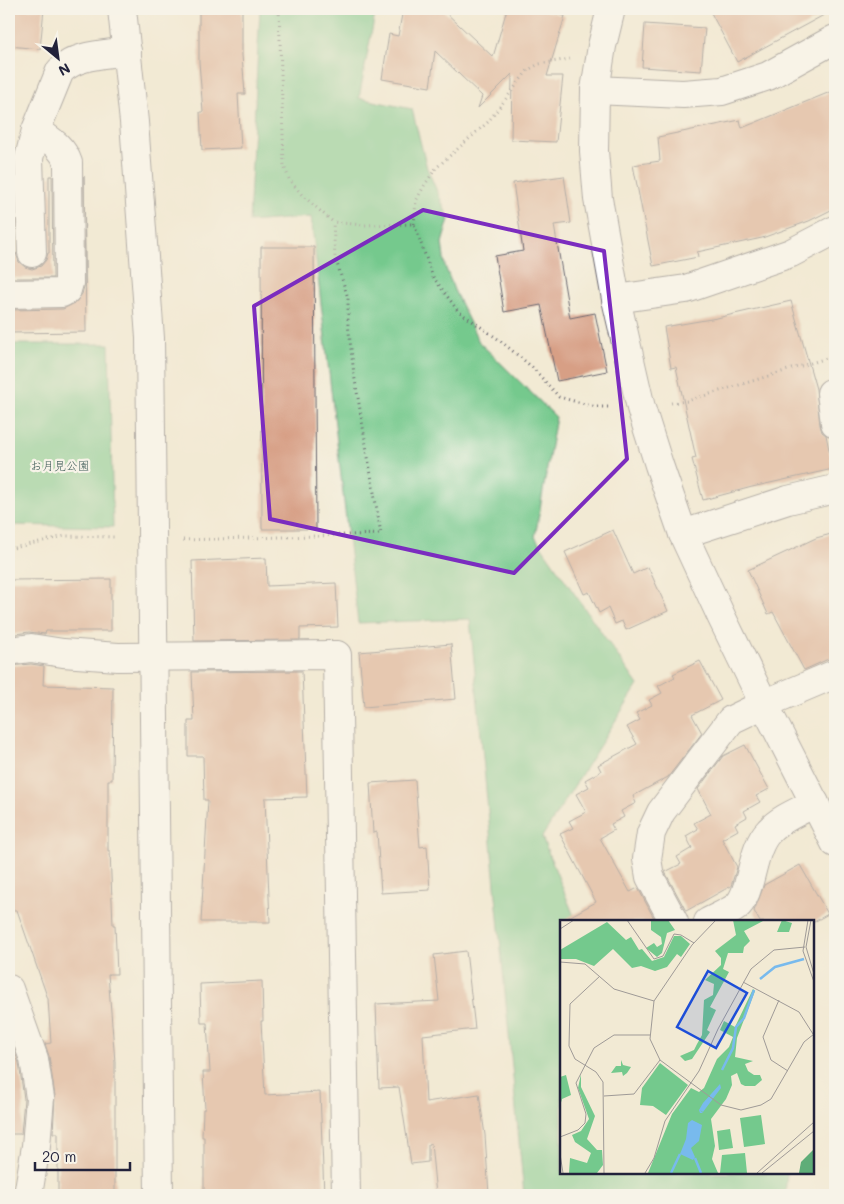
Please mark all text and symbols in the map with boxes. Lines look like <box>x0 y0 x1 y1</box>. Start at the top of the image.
north arrow <box>32 32 82 82</box>
text: N <box>55 59 74 81</box>
park label: お月見公園 <box>30 457 90 473</box>
inset map <box>560 920 814 1174</box>
scale bar <box>35 1139 130 1171</box>
text: 20 m <box>42 1146 76 1166</box>

